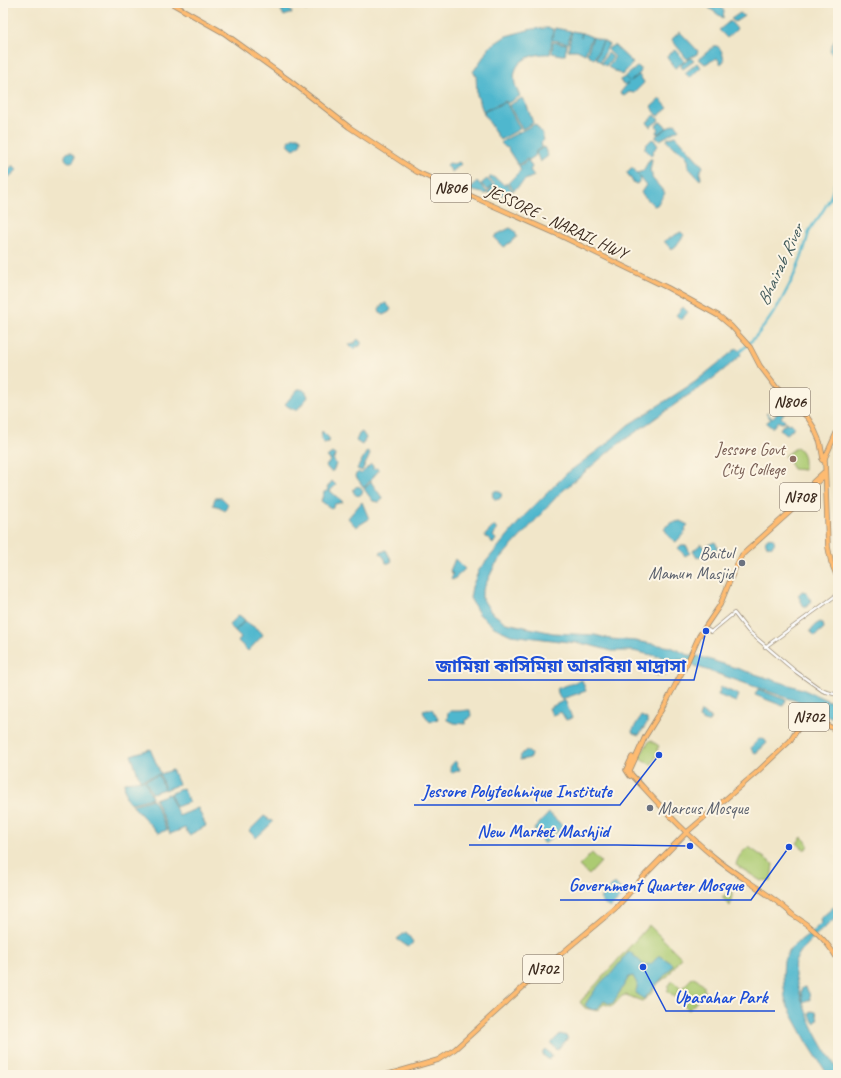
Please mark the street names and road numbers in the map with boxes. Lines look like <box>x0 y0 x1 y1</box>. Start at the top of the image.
road number: N806 <box>431 174 471 202</box>
street label: JESSORE - NARAIL HWY <box>482 180 633 265</box>
road number: N806 <box>770 388 810 416</box>
road number: N708 <box>780 483 820 511</box>
road number: N702 <box>789 703 829 731</box>
road number: N702 <box>523 955 563 983</box>

